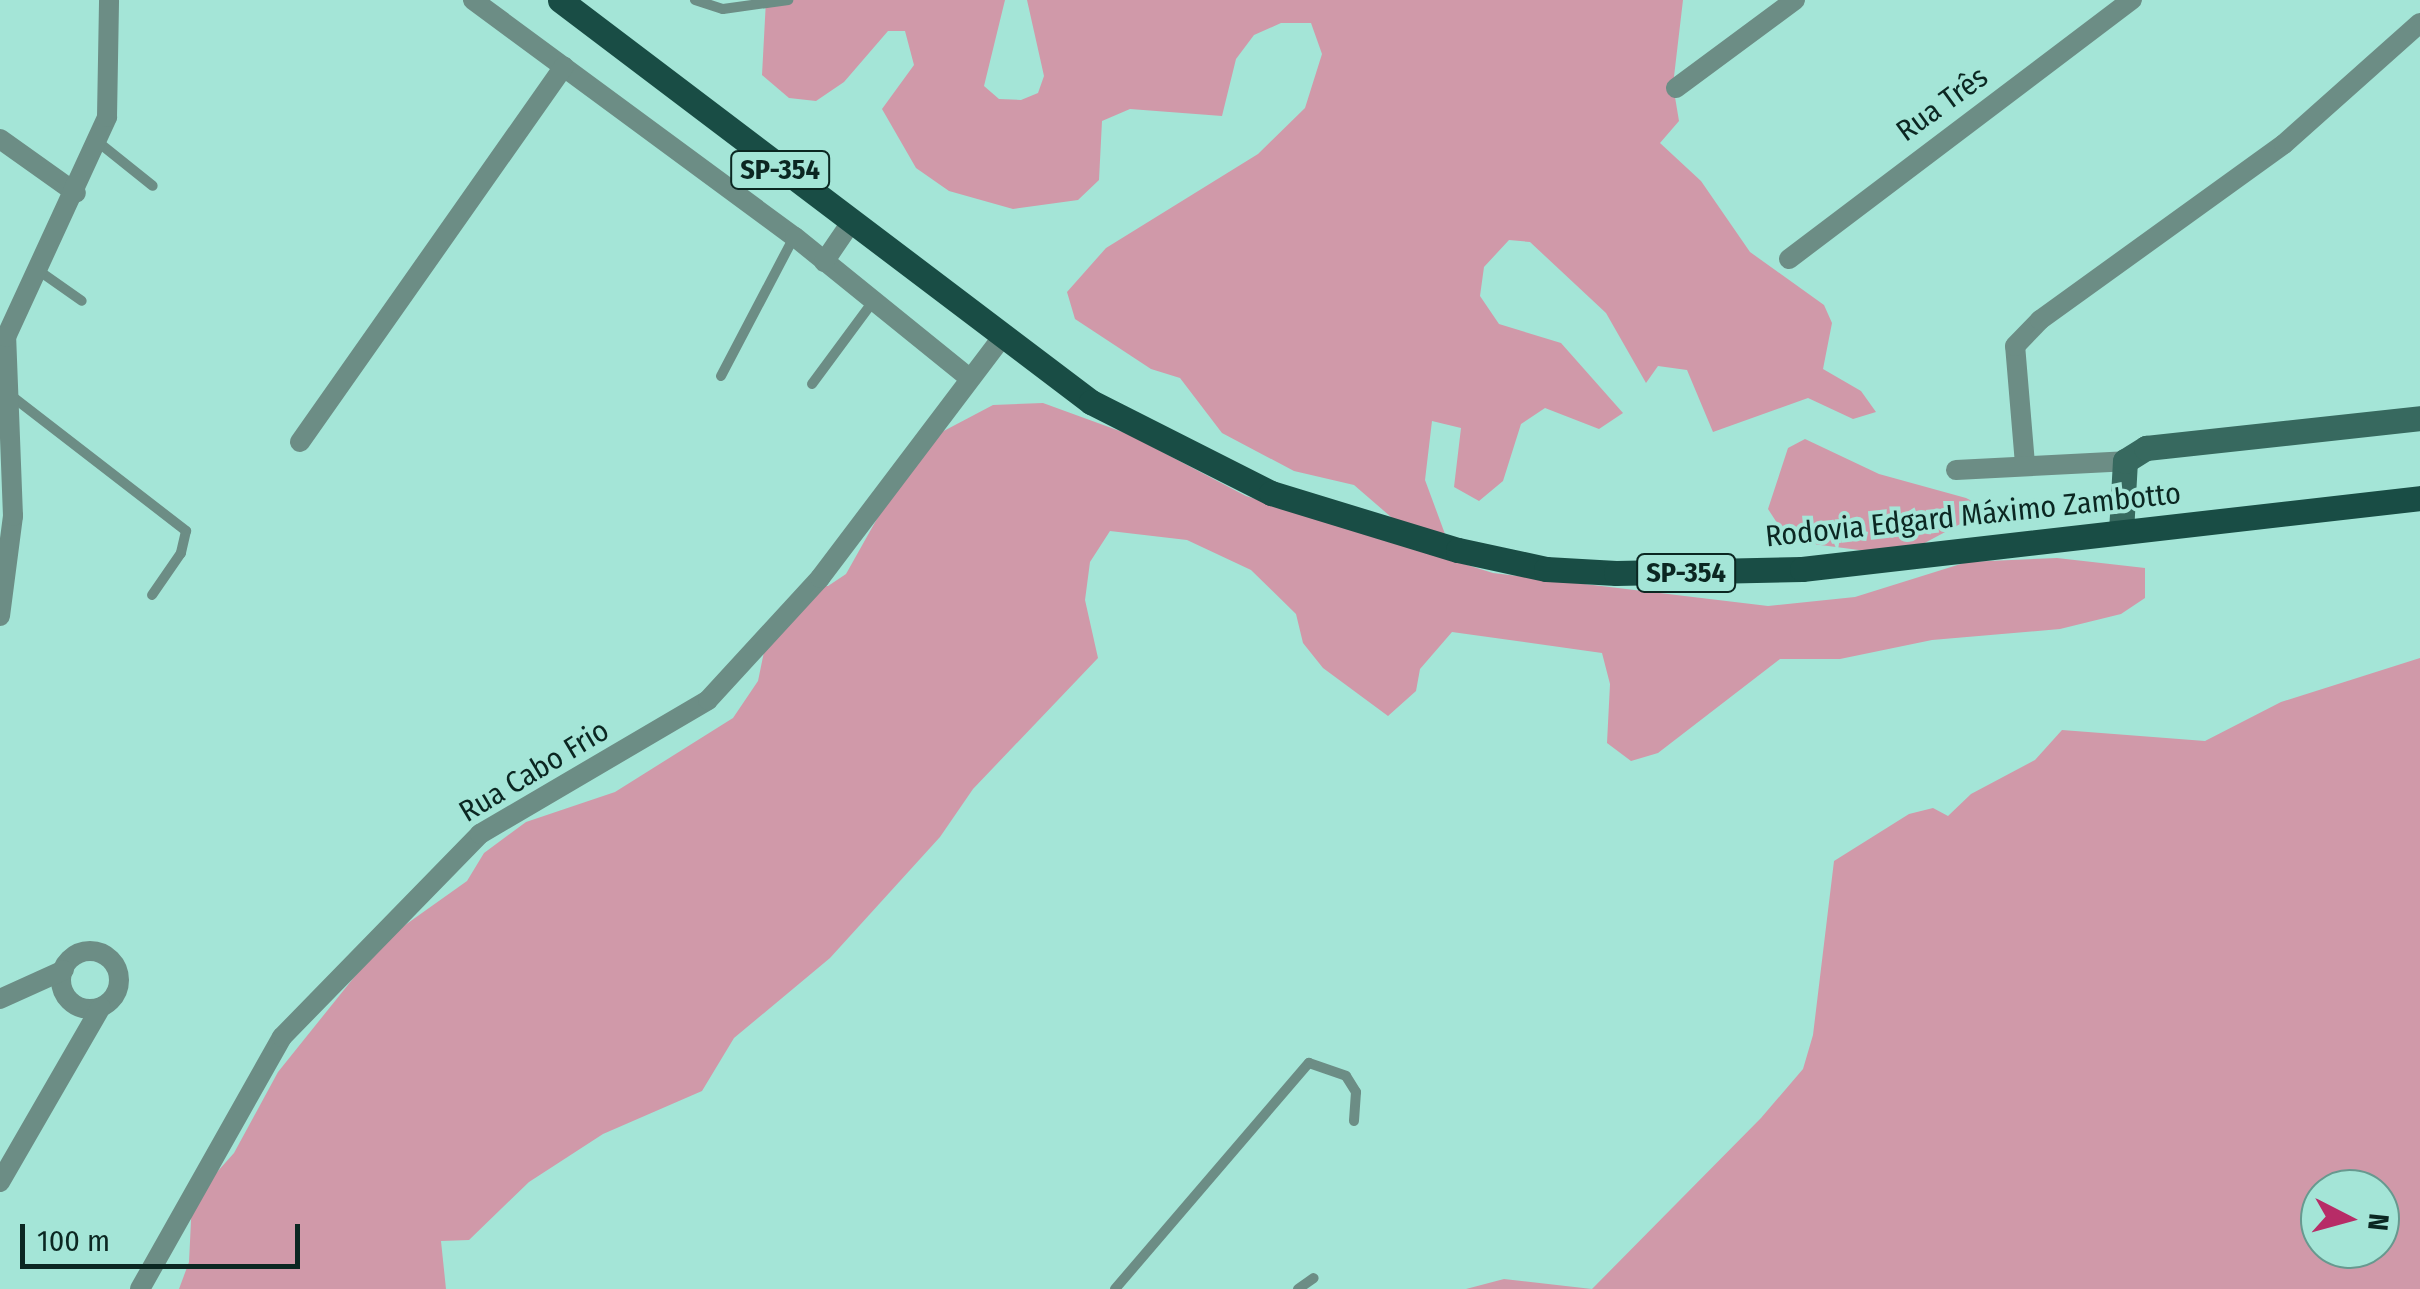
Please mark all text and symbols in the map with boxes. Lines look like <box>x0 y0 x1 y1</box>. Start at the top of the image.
street label: Rua Três <box>1889 59 1995 149</box>
road number: SP-354 <box>730 147 830 193</box>
street label: Rodovia Edgard Máximo Zambotto <box>1764 475 2182 555</box>
road number: SP-354 <box>1636 550 1736 596</box>
street label: Rua Cabo Frio <box>453 712 615 830</box>
north arrow <box>2300 1169 2400 1269</box>
scale bar <box>25 1204 305 1266</box>
text: N <box>2361 1212 2396 1232</box>
text: 100 m <box>37 1223 110 1259</box>

